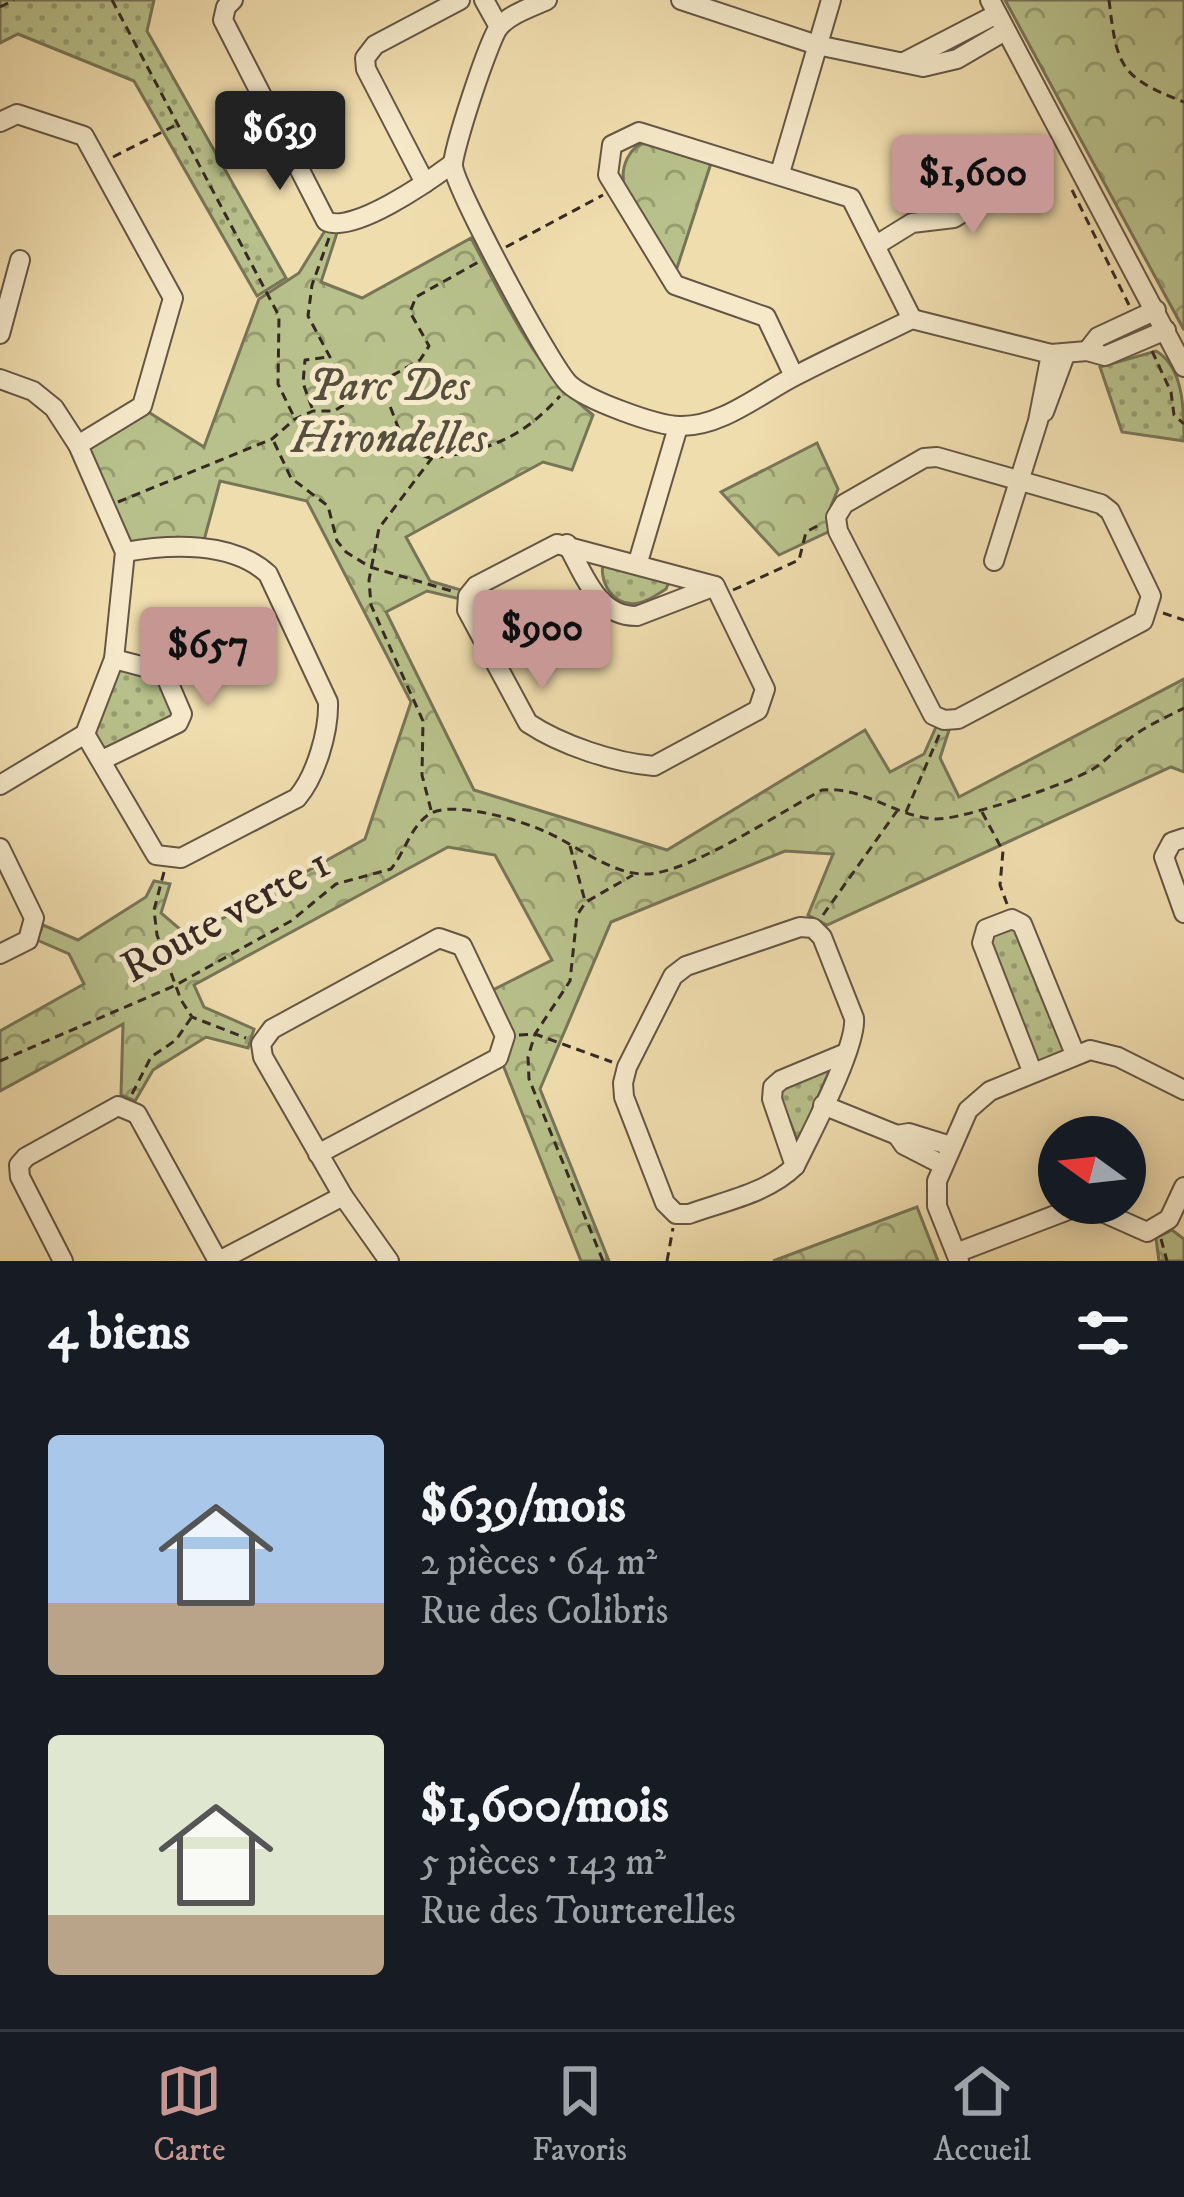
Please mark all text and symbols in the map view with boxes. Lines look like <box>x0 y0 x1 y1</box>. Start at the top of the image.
pin: $639 <box>209 91 351 193</box>
text: $639 <box>242 105 318 154</box>
pin: $1,600 <box>875 135 1071 237</box>
text: $1,600 <box>919 149 1027 198</box>
park label: Parc Des Hirondelles <box>290 359 488 467</box>
pin: $900 <box>471 590 613 692</box>
text: $900 <box>501 604 583 653</box>
pin: $657 <box>137 607 279 709</box>
text: $657 <box>167 621 249 670</box>
street label: Route verte 1 <box>112 836 340 996</box>
north arrow <box>1038 1116 1146 1224</box>
map controls <box>1038 1116 1146 1224</box>
icon: filters <box>1070 1300 1136 1366</box>
text: 4 biens <box>48 1301 190 1365</box>
text: $639/mois <box>420 1474 626 1538</box>
icon: home <box>144 1483 288 1627</box>
text: 2 pièces · 64 m² <box>420 1538 657 1587</box>
text: Rue des Colibris <box>420 1587 669 1636</box>
text: $1,600/mois <box>420 1774 669 1838</box>
icon: home <box>144 1783 288 1927</box>
text: 5 pièces · 143 m² <box>420 1838 666 1887</box>
text: Rue des Tourterelles <box>420 1887 736 1936</box>
tab: Carte <box>153 2058 226 2171</box>
tab: Favoris <box>532 2058 627 2171</box>
tab: Accueil <box>933 2058 1031 2171</box>

